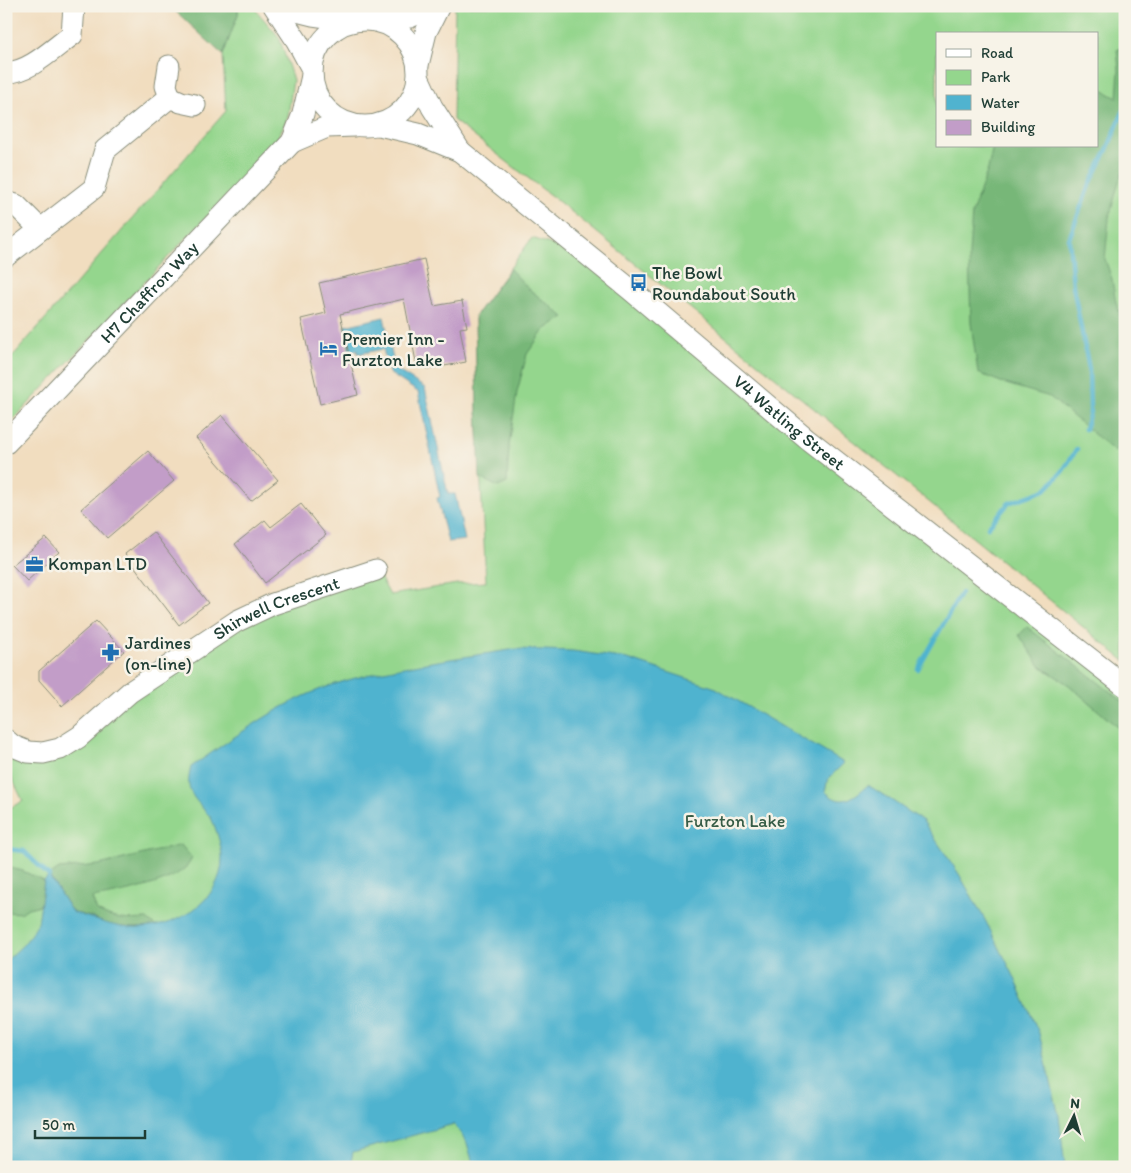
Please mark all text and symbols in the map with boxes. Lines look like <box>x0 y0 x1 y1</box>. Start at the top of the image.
legend <box>936 32 1098 148</box>
text: Road <box>981 44 1014 62</box>
text: Park <box>981 68 1011 86</box>
text: Water <box>981 94 1020 112</box>
text: Building <box>981 118 1035 136</box>
street label: H7 Chaffron Way <box>96 236 203 348</box>
place label: The Bowl Roundabout South <box>652 262 796 305</box>
bus stop icon: The Bowl Roundabout South <box>628 273 648 293</box>
place label: Premier Inn - Furzton Lake <box>342 328 445 371</box>
hotel icon: Premier Inn - Furzton Lake <box>318 339 338 359</box>
street label: V4 Watling Street <box>729 370 849 475</box>
place label: Kompan LTD <box>48 553 147 575</box>
office icon: Kompan LTD <box>24 554 44 574</box>
street label: Shirwell Crescent <box>209 572 342 645</box>
place label: Jardines (on-line) <box>125 632 192 675</box>
pharmacy icon: Jardines (on-line) <box>101 643 121 663</box>
park label: Furzton Lake <box>685 810 785 832</box>
north arrow <box>1048 1090 1098 1140</box>
text: N <box>1070 1095 1081 1112</box>
scale bar <box>35 1108 145 1140</box>
text: 50 m <box>42 1116 75 1134</box>

